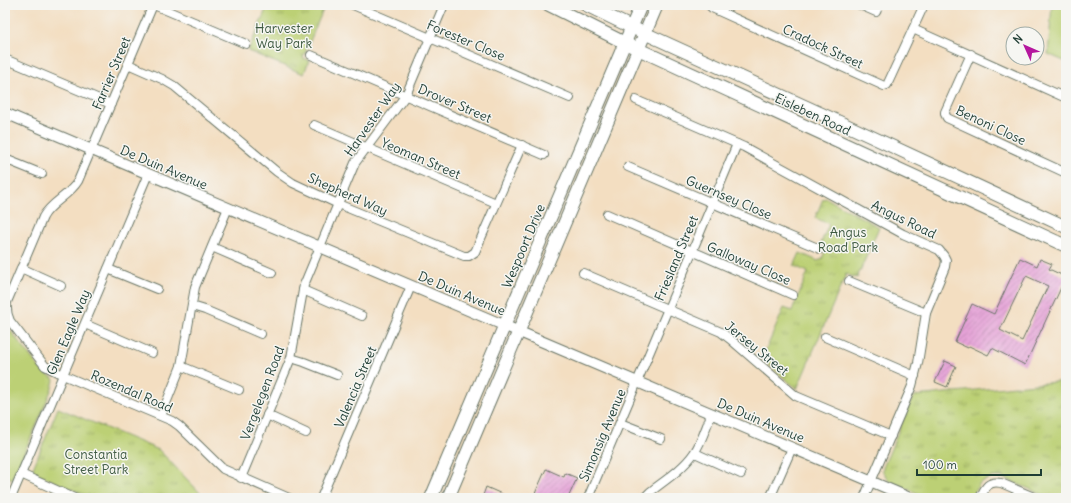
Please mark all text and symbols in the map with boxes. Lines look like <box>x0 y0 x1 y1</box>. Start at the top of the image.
street label: Forester Close <box>424 16 507 65</box>
park label: Harvester Way Park <box>255 20 314 52</box>
street label: Cradock Street <box>780 20 866 73</box>
north arrow <box>1005 26 1045 66</box>
text: N <box>1010 31 1026 47</box>
street label: Farrier Street <box>88 34 135 112</box>
street label: Harvester Way <box>340 79 404 160</box>
street label: Drover Street <box>416 80 495 127</box>
street label: Eisleben Road <box>772 89 854 140</box>
street label: Benoni Close <box>953 102 1029 149</box>
street label: Yeoman Street <box>379 134 464 183</box>
street label: De Duin Avenue <box>118 141 210 194</box>
street label: Shepherd Way <box>305 169 390 220</box>
street label: Guernsey Close <box>683 172 774 223</box>
street label: Angus Road <box>868 196 939 243</box>
street label: Wespoort Drive <box>498 202 549 291</box>
street label: Friesland Street <box>651 212 702 304</box>
park label: Angus Road Park <box>818 224 879 256</box>
street label: Galloway Close <box>704 238 793 289</box>
street label: De Duin Avenue <box>416 267 508 320</box>
street label: Glen Eagle Way <box>43 287 94 377</box>
street label: Jersey Street <box>721 318 792 380</box>
street label: Vergelegen Road <box>237 343 288 443</box>
street label: Valencia Street <box>331 343 381 431</box>
street label: Rozendal Road <box>88 367 176 417</box>
street label: Simonsig Avenue <box>575 386 630 484</box>
street label: De Duin Avenue <box>715 394 807 447</box>
park label: Constantia Street Park <box>64 446 129 478</box>
scale bar <box>917 451 1041 477</box>
text: 100 m <box>923 457 957 472</box>

